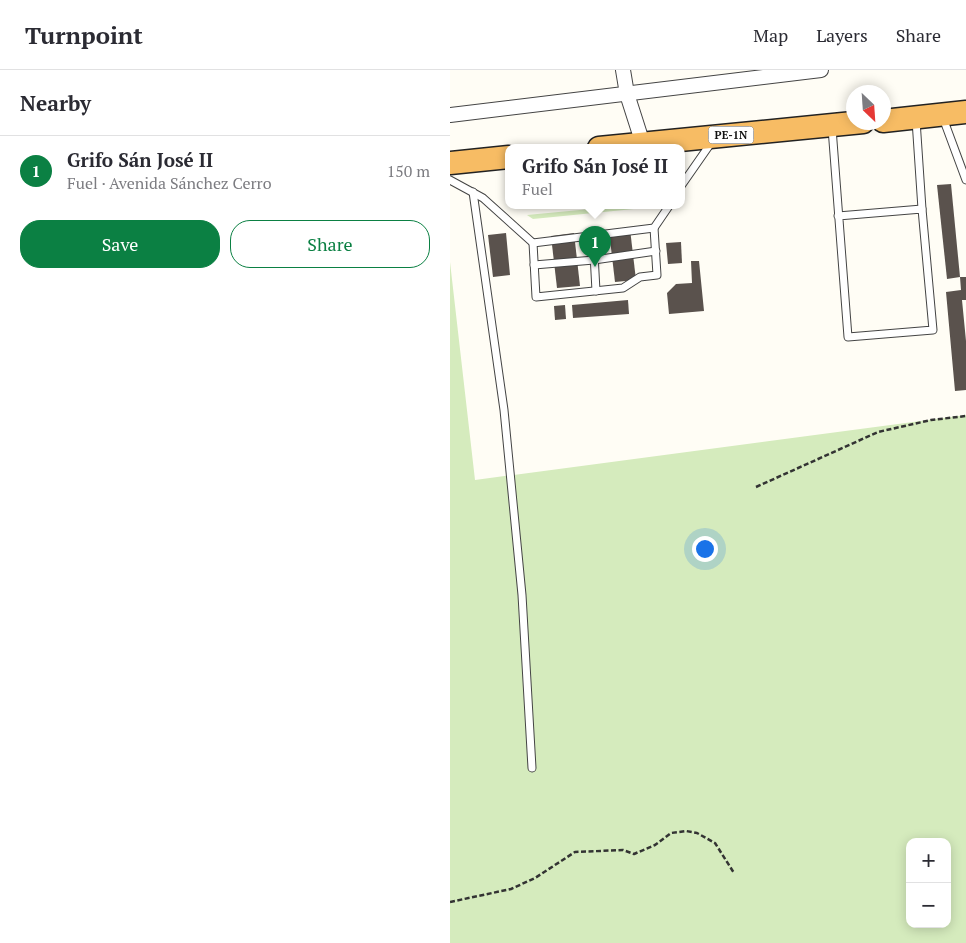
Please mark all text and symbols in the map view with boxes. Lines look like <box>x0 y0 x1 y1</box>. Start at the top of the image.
text: Turnpoint <box>25 19 143 51</box>
text: Map <box>753 23 788 47</box>
text: Layers <box>816 23 868 47</box>
text: Share <box>896 23 941 47</box>
north arrow <box>846 85 891 130</box>
text: Nearby <box>20 89 91 117</box>
road number: PE-1N <box>708 126 754 144</box>
popup <box>505 144 685 209</box>
text: Grifo Sán José II <box>67 147 213 172</box>
text: Grifo Sán José II <box>522 153 668 178</box>
text: 1 <box>31 160 41 182</box>
text: 150 m <box>387 160 430 182</box>
text: Fuel · Avenida Sánchez Cerro <box>67 172 272 194</box>
text: Fuel <box>522 178 553 200</box>
button: Save <box>20 220 220 268</box>
button: Share <box>230 220 430 268</box>
pin: 1 <box>579 226 611 267</box>
your location <box>692 536 718 562</box>
map controls <box>906 838 951 928</box>
button: + <box>906 838 951 883</box>
button: − <box>906 883 951 928</box>

